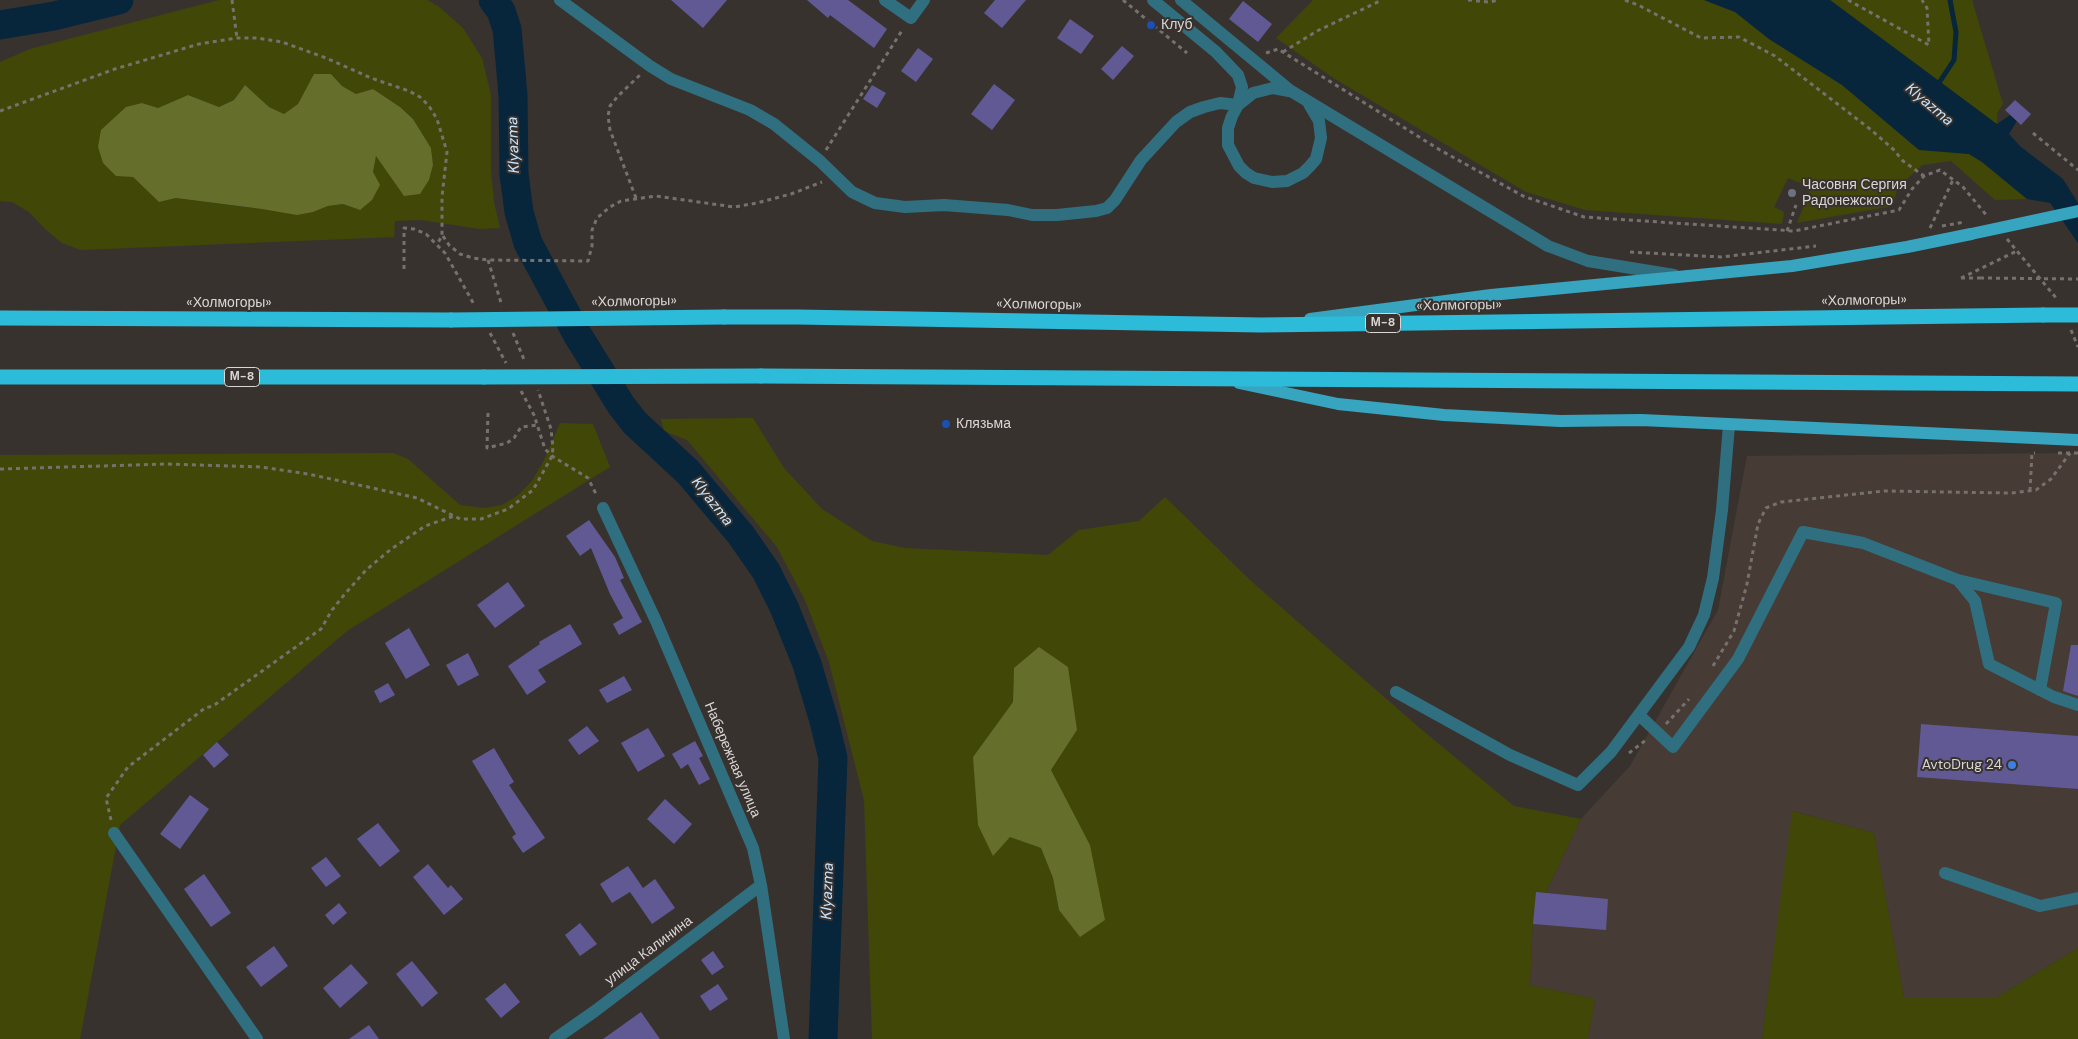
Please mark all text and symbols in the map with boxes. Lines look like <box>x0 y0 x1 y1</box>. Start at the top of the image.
place label: Клуб <box>1161 17 1192 33</box>
marker: Клуб <box>1145 19 1157 31</box>
water label: Klyazma <box>1901 80 1957 130</box>
water label: Klyazma <box>504 116 524 174</box>
place label: Часовня Сергия Радонежского <box>1802 177 1907 210</box>
marker: Часовня Сергия Радонежского <box>1786 187 1798 199</box>
street label: «Холмогоры» <box>1821 292 1907 310</box>
street label: «Холмогоры» <box>591 293 677 311</box>
street label: «Холмогоры» <box>186 295 272 311</box>
street label: «Холмогоры» <box>996 296 1082 314</box>
street label: «Холмогоры» <box>1416 297 1502 315</box>
road number: М-8 <box>1366 314 1400 332</box>
road number: М-8 <box>224 368 260 387</box>
place label: Клязьма <box>956 416 1011 432</box>
marker: Клязьма <box>940 418 952 430</box>
water label: Klyazma <box>687 474 737 530</box>
street label: Набережная улица <box>700 700 764 820</box>
place label: AvtoDrug 24 <box>1922 757 2002 773</box>
marker: AvtoDrug 24 <box>2006 759 2018 771</box>
water label: Klyazma <box>818 862 838 920</box>
street label: улица Калинина <box>602 913 696 989</box>

